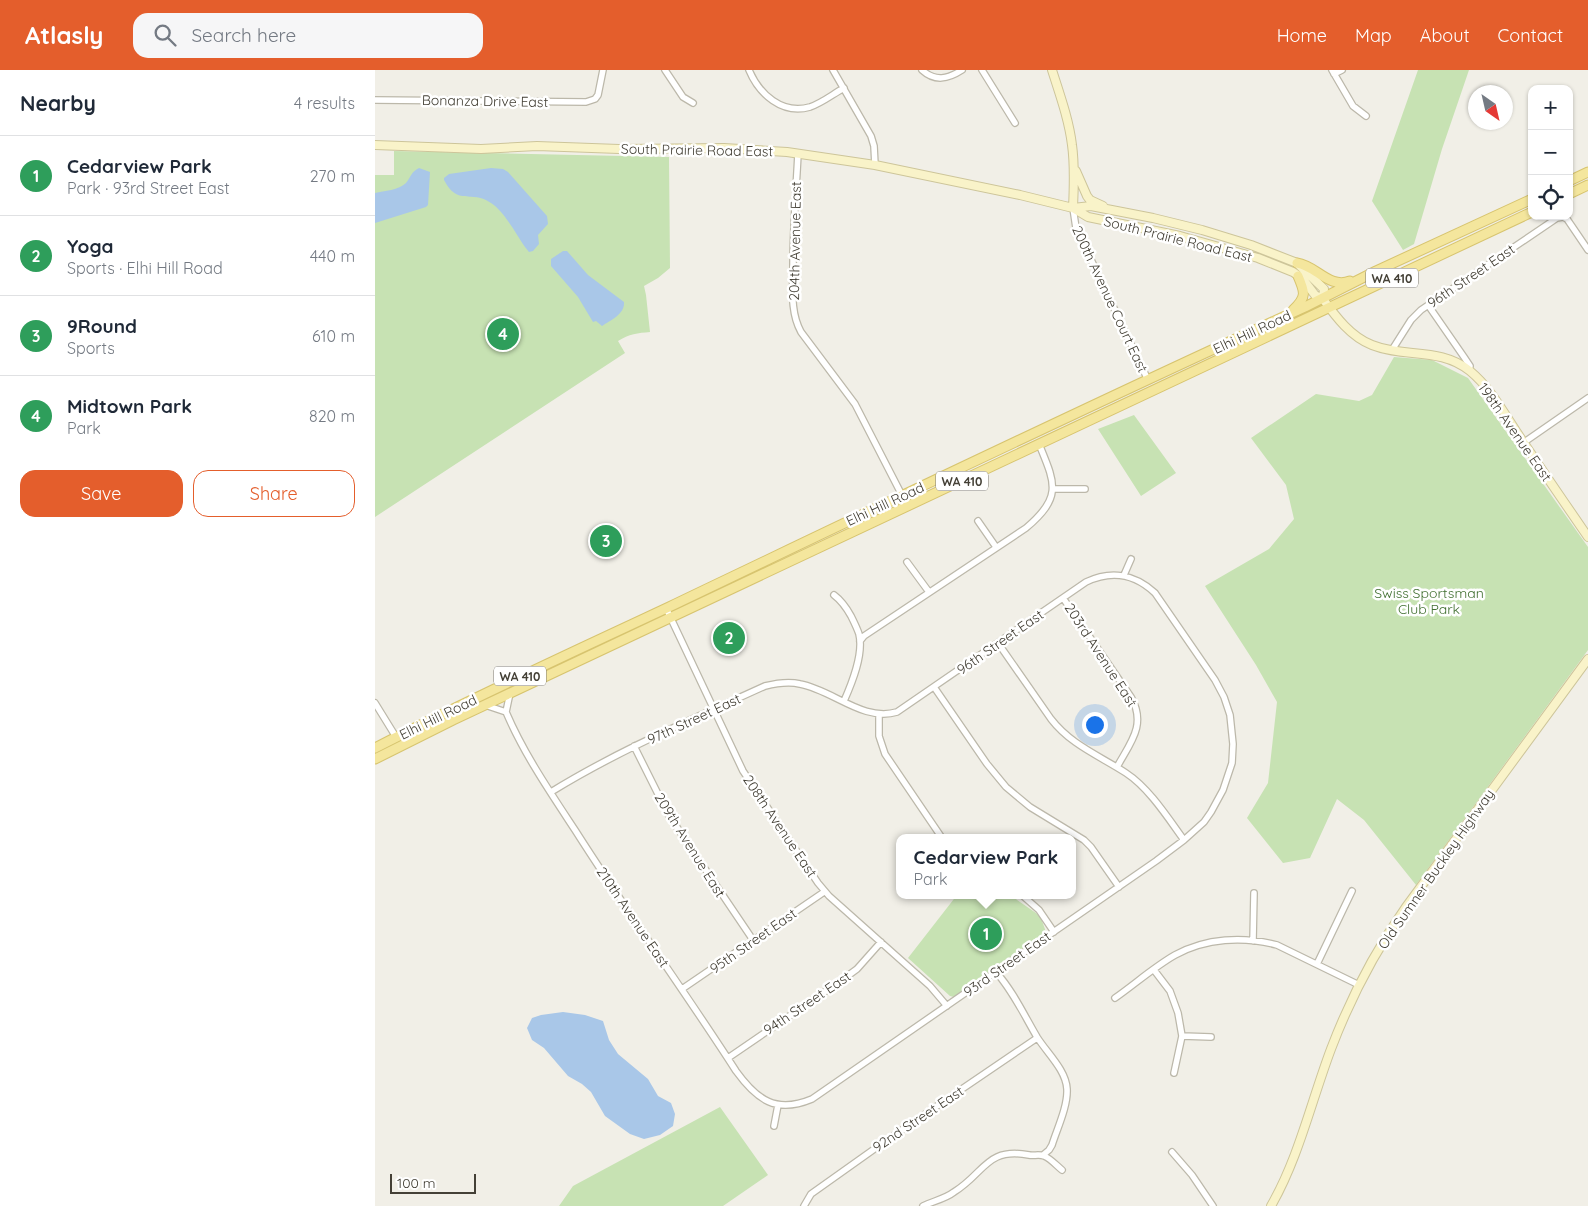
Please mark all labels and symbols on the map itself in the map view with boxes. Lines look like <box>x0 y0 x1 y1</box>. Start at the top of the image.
north arrow <box>1468 85 1513 130</box>
street label: Bonanza Drive East <box>422 91 549 111</box>
street label: South Prairie Road East <box>621 140 774 160</box>
street label: 204th Avenue East <box>785 181 805 301</box>
street label: South Prairie Road East <box>1102 212 1254 266</box>
street label: 200th Avenue Court East <box>1068 223 1152 375</box>
street label: 96th Street East <box>1424 240 1518 312</box>
road number: WA 410 <box>1366 268 1418 288</box>
street label: Elhi Hill Road <box>1210 306 1294 358</box>
pin: 4 <box>487 315 519 353</box>
street label: 198th Avenue East <box>1474 379 1556 485</box>
road number: WA 410 <box>936 472 988 491</box>
street label: Elhi Hill Road <box>843 478 927 530</box>
pin: 3 <box>590 522 622 560</box>
park label: Swiss Sportsman Club Park <box>1374 584 1484 618</box>
street label: 203rd Avenue East <box>1061 600 1141 711</box>
street label: 96th Street East <box>953 605 1047 679</box>
pin: 2 <box>713 619 745 657</box>
road number: WA 410 <box>494 666 546 686</box>
street label: 97th Street East <box>644 689 744 748</box>
street label: Elhi Hill Road <box>396 690 480 744</box>
your location <box>1082 712 1108 738</box>
street label: 208th Avenue East <box>739 771 821 881</box>
street label: Old Sumner Buckley Highway <box>1374 786 1498 952</box>
street label: 209th Avenue East <box>651 789 730 901</box>
street label: 210th Avenue East <box>593 863 673 971</box>
street label: 95th Street East <box>706 904 800 978</box>
pin: 1 <box>970 915 1002 953</box>
street label: 93rd Street East <box>960 927 1054 1001</box>
street label: 94th Street East <box>760 967 854 1039</box>
street label: 92nd Street East <box>869 1082 967 1156</box>
scale bar <box>390 1171 476 1194</box>

